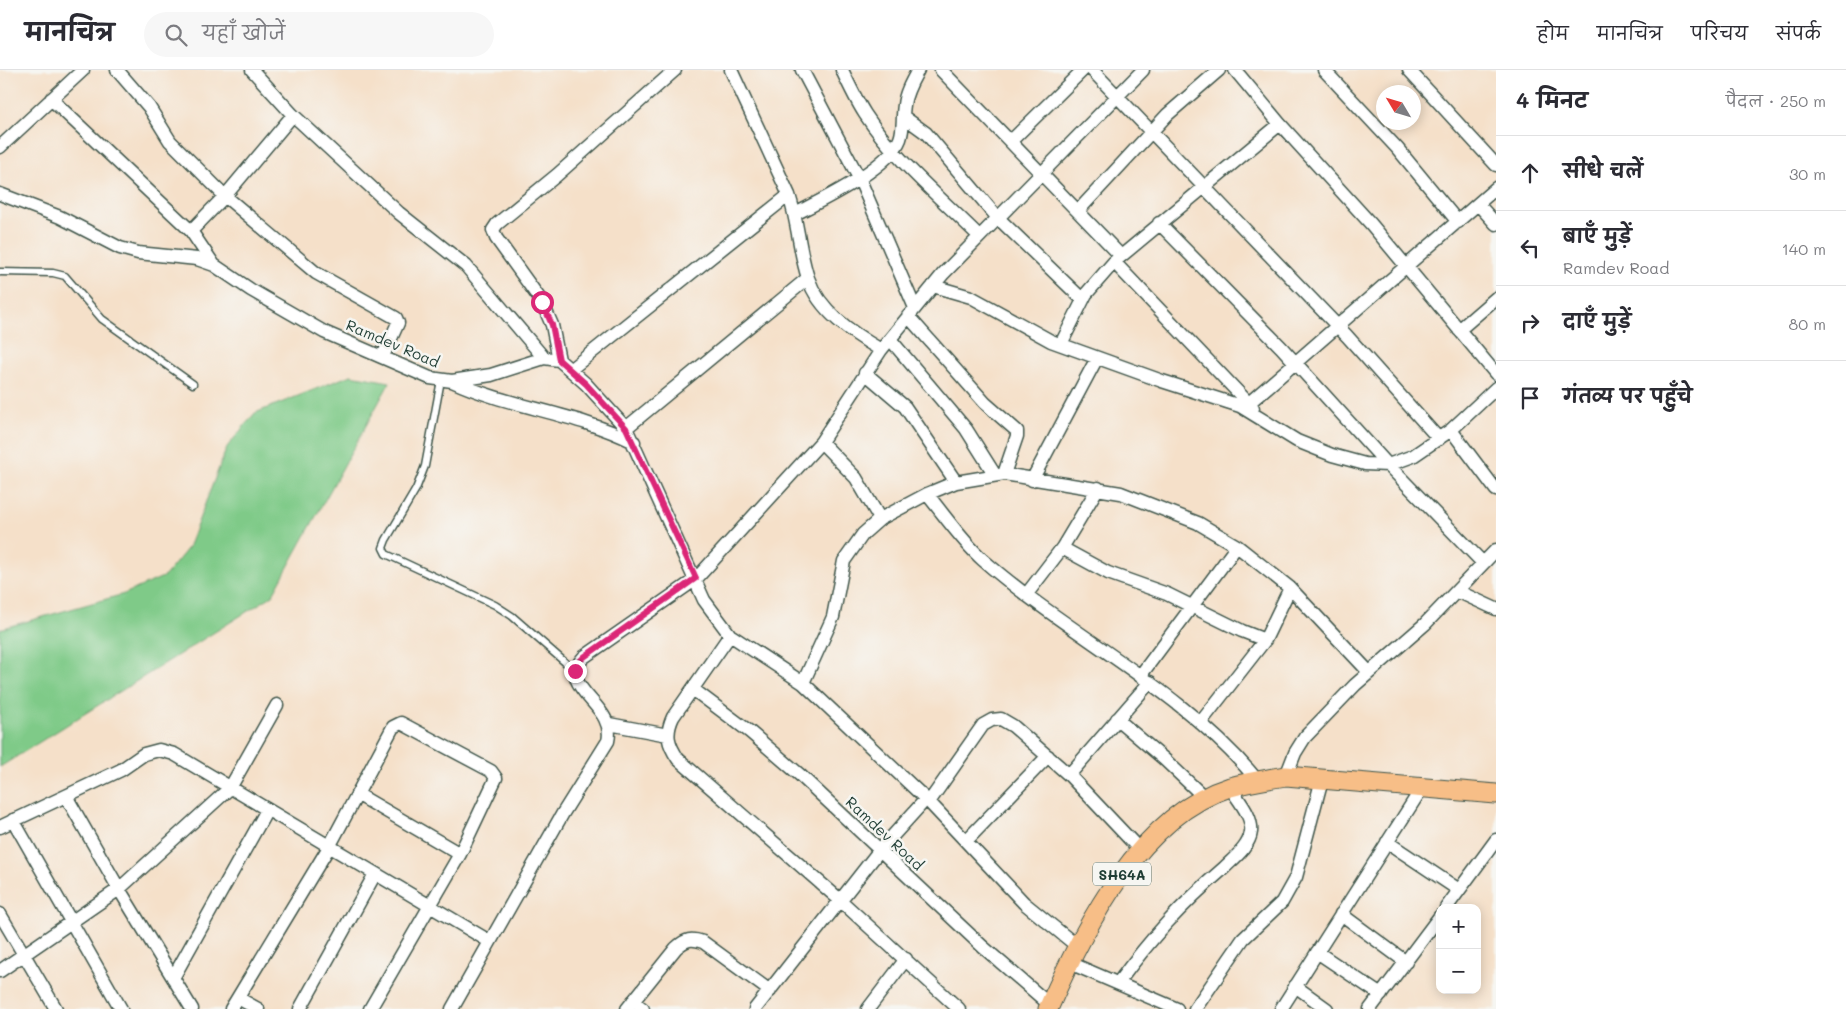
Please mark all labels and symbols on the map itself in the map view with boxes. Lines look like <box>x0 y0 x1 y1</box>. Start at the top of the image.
north arrow <box>1376 85 1421 130</box>
route start <box>531 291 554 314</box>
street label: Ramdev Road <box>343 314 443 372</box>
route end <box>564 660 587 683</box>
street label: Ramdev Road <box>842 792 928 874</box>
road number: SH64A <box>1093 862 1151 886</box>

